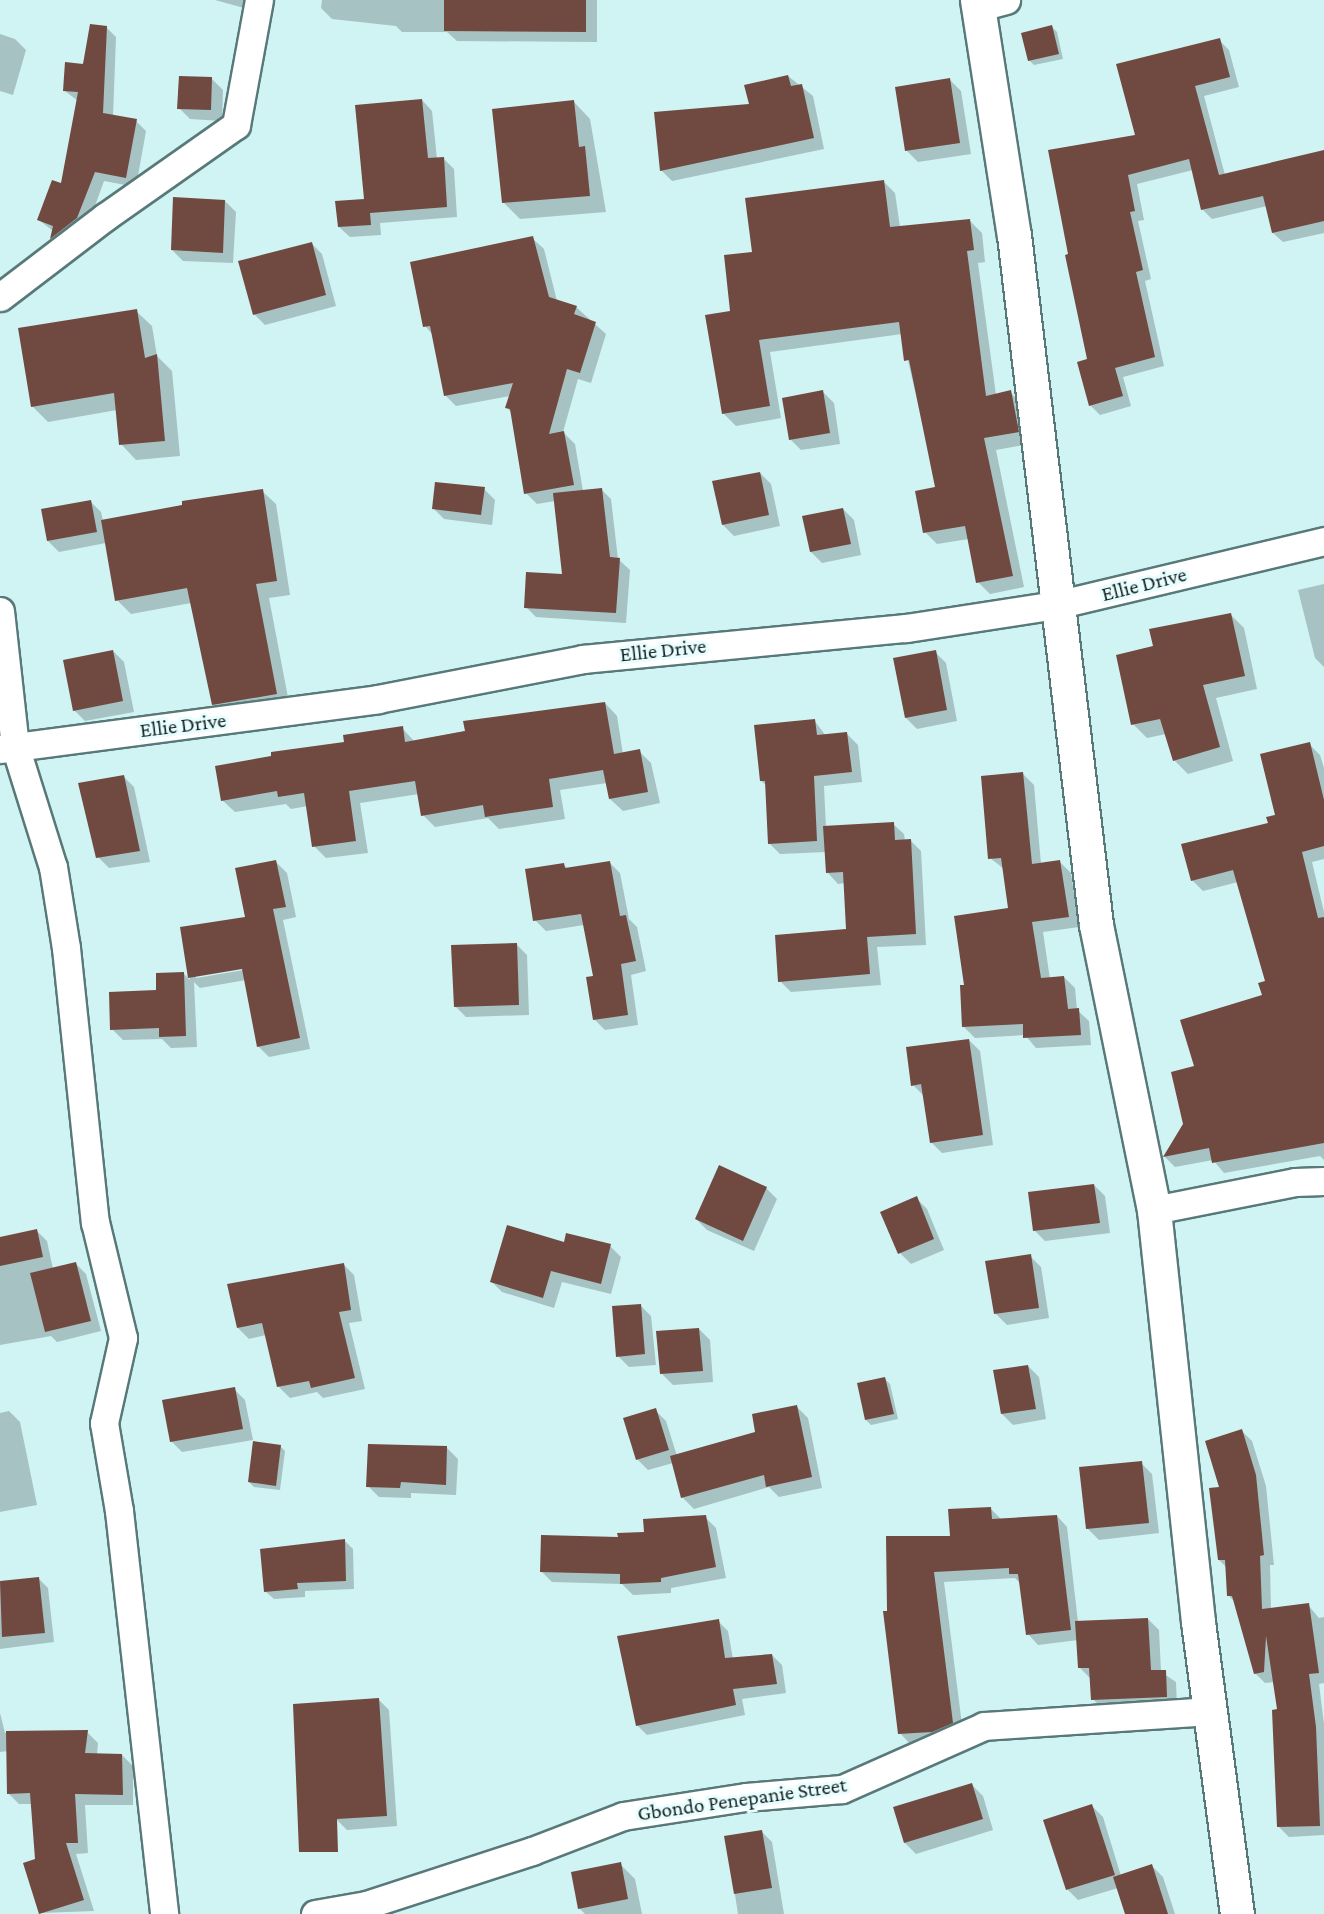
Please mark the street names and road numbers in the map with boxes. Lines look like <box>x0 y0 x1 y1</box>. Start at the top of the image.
street label: Ellie Drive <box>1099 561 1189 607</box>
street label: Ellie Drive <box>619 633 707 667</box>
street label: Ellie Drive <box>138 707 228 743</box>
street label: Gbondo Penepanie Street <box>636 1772 848 1826</box>

